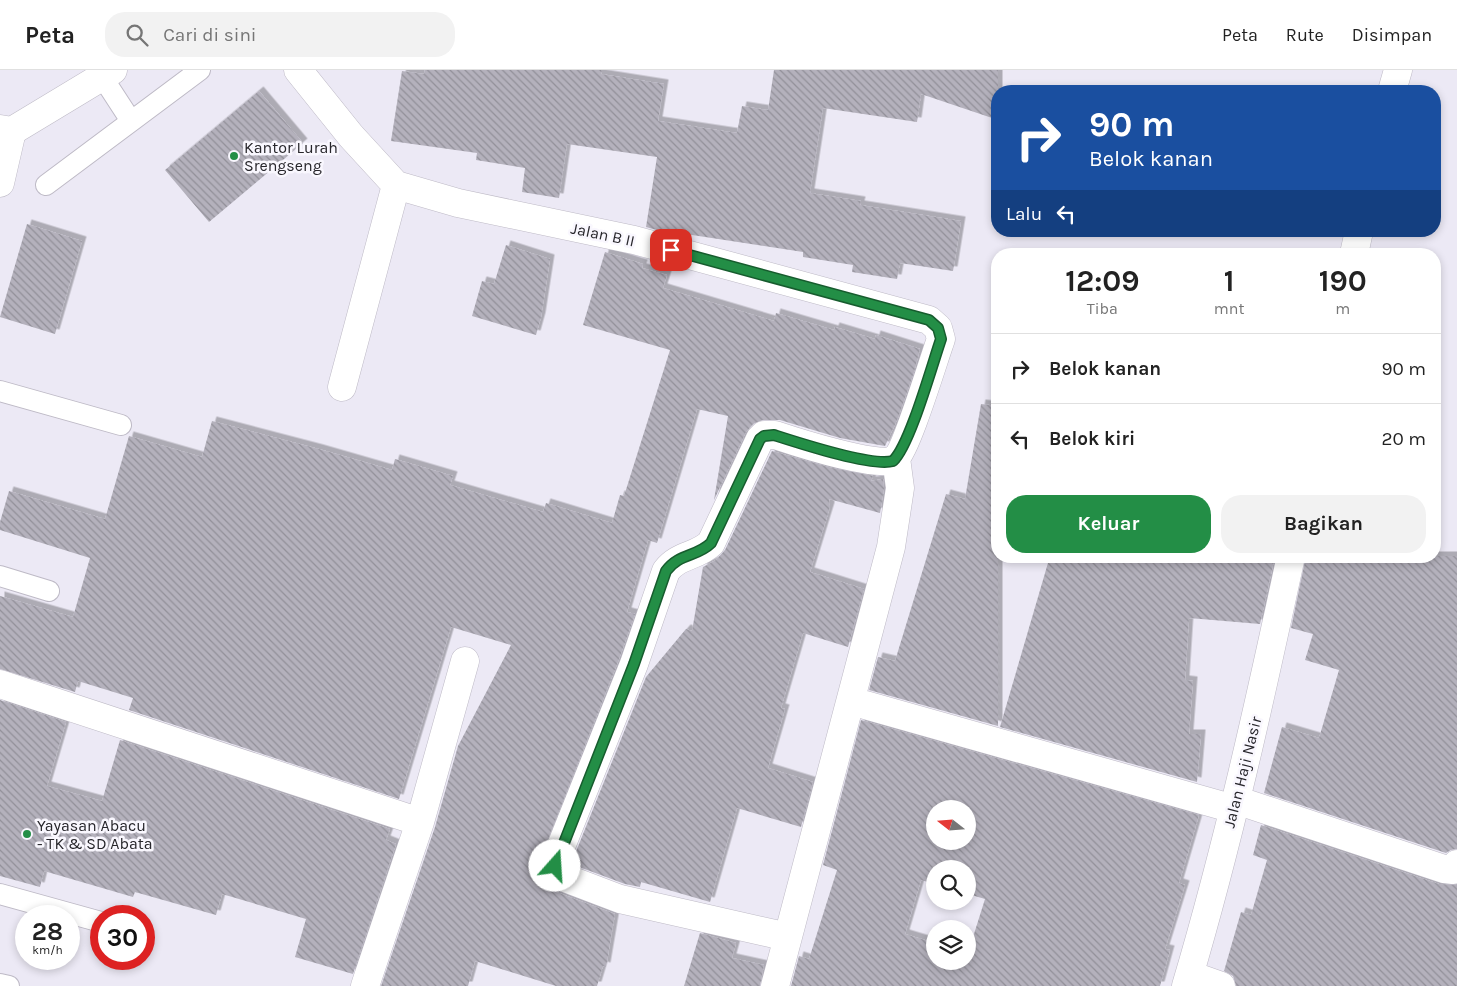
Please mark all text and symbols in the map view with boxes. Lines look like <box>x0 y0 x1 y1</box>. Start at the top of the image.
search box <box>105 12 455 57</box>
text: Peta <box>25 21 75 49</box>
icon: search <box>123 21 151 49</box>
text: Cari di sini <box>163 24 257 46</box>
text: Peta <box>1222 24 1258 46</box>
text: Rute <box>1286 24 1324 46</box>
text: Disimpan <box>1352 24 1432 46</box>
text: 90 m <box>1089 104 1175 145</box>
icon: right <box>1006 105 1071 170</box>
place label: Kantor Lurah Srengseng <box>244 138 338 175</box>
text: Belok kanan <box>1089 146 1213 172</box>
marker: Kantor Lurah Srengseng <box>228 150 240 162</box>
icon: left <box>1052 200 1080 228</box>
text: Lalu <box>1006 203 1042 225</box>
street label: Jalan B II <box>569 218 637 251</box>
pin <box>650 229 692 271</box>
icon: arrive <box>657 236 685 264</box>
text: 12:09 <box>1065 263 1140 299</box>
text: 1 <box>1224 263 1234 299</box>
text: 190 <box>1319 263 1367 299</box>
text: Tiba <box>1087 299 1118 318</box>
text: mnt <box>1214 299 1244 318</box>
text: m <box>1335 299 1350 318</box>
icon: right <box>1006 355 1034 383</box>
text: Belok kanan <box>1049 358 1161 380</box>
text: 90 m <box>1381 358 1426 380</box>
icon: left <box>1006 425 1034 453</box>
text: Belok kiri <box>1049 428 1135 450</box>
text: 20 m <box>1381 428 1426 450</box>
button: Keluar <box>1006 495 1211 553</box>
button: Bagikan <box>1221 495 1426 553</box>
street label: Jalan Haji Nasir <box>1220 714 1266 830</box>
north arrow <box>926 800 976 850</box>
map controls <box>926 800 976 970</box>
place label: Yayasan Abacu - TK & SD Abata <box>37 816 153 853</box>
marker: Yayasan Abacu - TK & SD Abata <box>21 828 33 840</box>
position arrow <box>528 839 580 891</box>
button: search <box>926 860 976 910</box>
speed limit sign: 30 <box>90 905 155 970</box>
text: 28 <box>32 917 63 946</box>
button: layers <box>926 920 976 970</box>
text: km/h <box>32 943 63 957</box>

